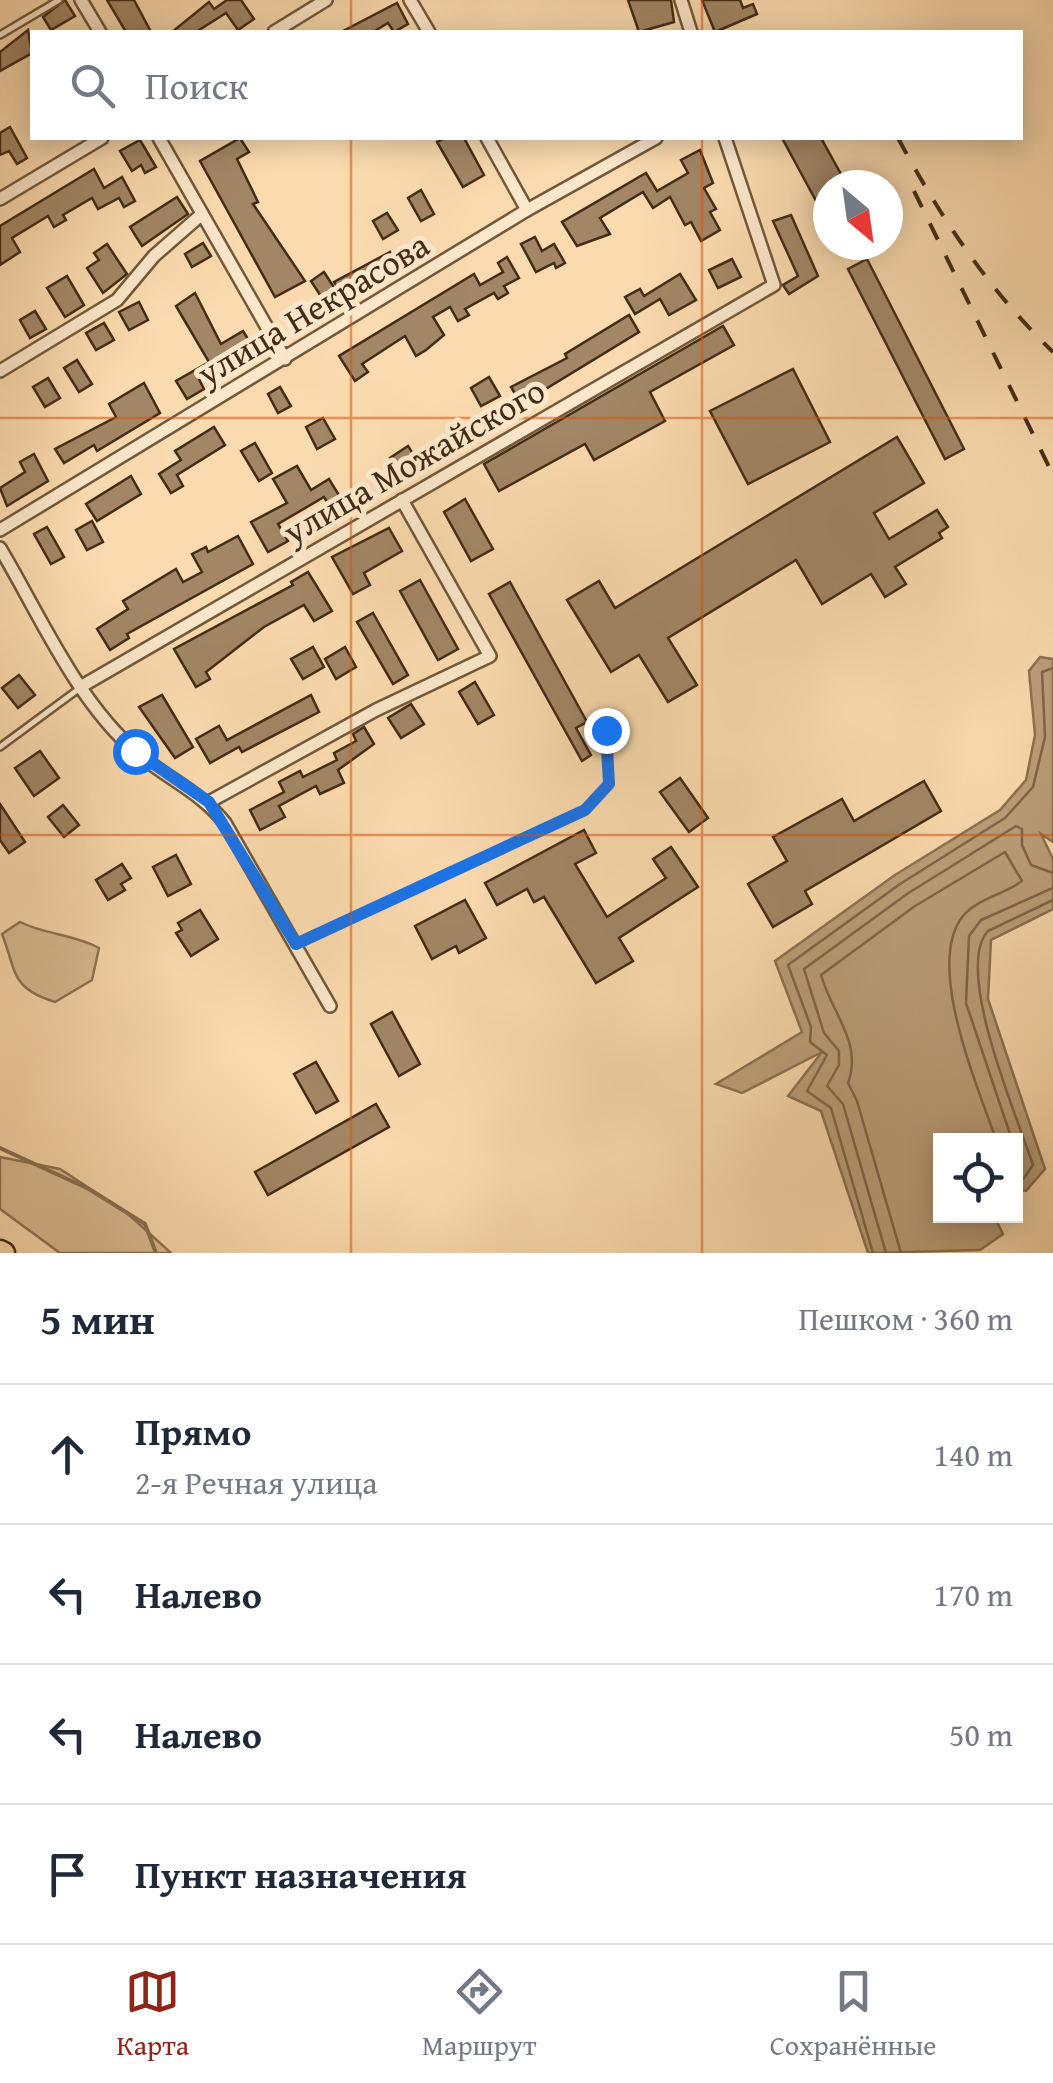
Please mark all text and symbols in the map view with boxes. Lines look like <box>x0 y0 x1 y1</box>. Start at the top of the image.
search box <box>30 30 1023 140</box>
text: Поиск <box>145 57 248 113</box>
icon: search <box>65 58 120 113</box>
north arrow <box>813 170 903 260</box>
street label: улица Некрасова <box>186 219 439 399</box>
street label: улица Можайского <box>272 365 554 557</box>
route end <box>584 708 630 754</box>
route start <box>113 729 159 775</box>
map controls <box>933 1133 1023 1223</box>
button: locate <box>933 1133 1023 1223</box>
text: 5 мин <box>40 1288 155 1349</box>
text: Пешком · 360 m <box>798 1295 1013 1342</box>
text: Прямо <box>135 1403 251 1459</box>
icon: ahead <box>40 1427 95 1482</box>
text: 140 m <box>934 1431 1013 1478</box>
text: 2-я Речная улица <box>135 1459 377 1506</box>
text: Налево <box>135 1566 262 1622</box>
icon: left <box>40 1567 95 1622</box>
text: 170 m <box>934 1571 1013 1618</box>
text: Налево <box>135 1706 262 1762</box>
icon: left <box>40 1707 95 1762</box>
text: 50 m <box>949 1711 1013 1758</box>
text: Пункт назначения <box>135 1846 467 1902</box>
icon: arrive <box>40 1847 95 1902</box>
tab: Карта <box>117 1964 189 2065</box>
tab: Маршрут <box>422 1964 537 2065</box>
tab: Сохранённые <box>770 1964 936 2065</box>

